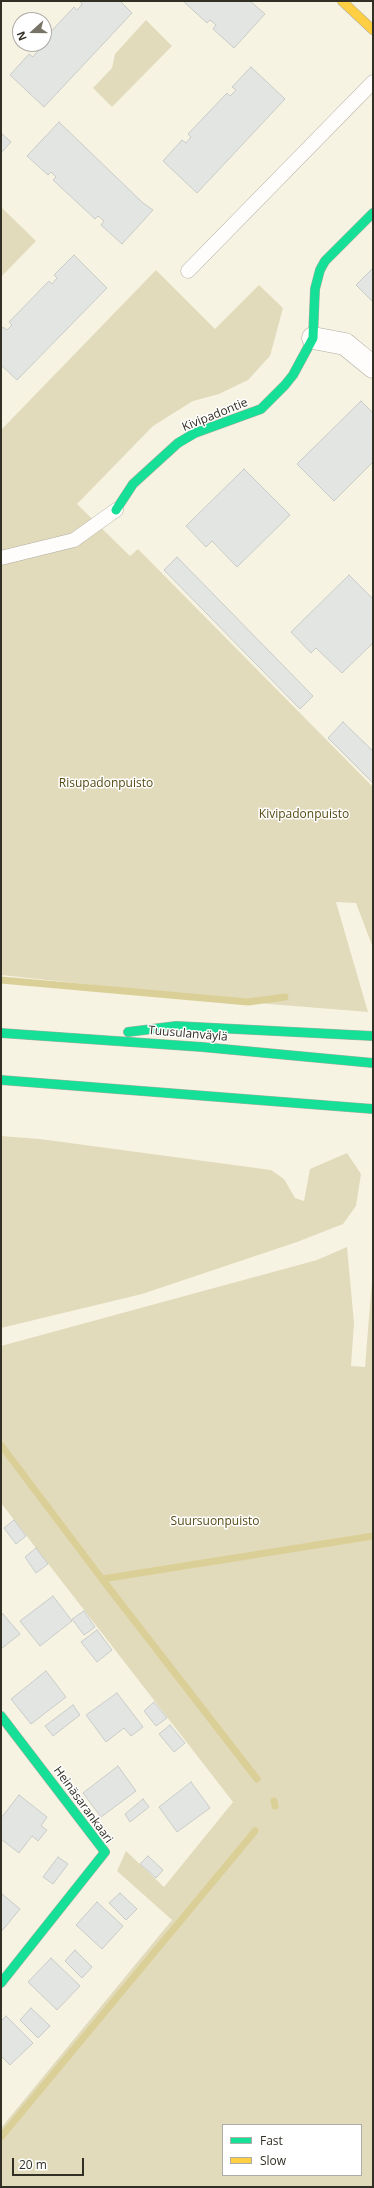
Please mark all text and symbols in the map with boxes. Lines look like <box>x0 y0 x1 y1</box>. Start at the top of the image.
north arrow <box>12 12 52 52</box>
text: N <box>13 29 30 43</box>
street label: Kivipadontie <box>180 395 250 435</box>
park label: Risupadonpuisto <box>59 777 153 791</box>
park label: Kivipadonpuisto <box>259 808 349 822</box>
street label: Tuusulanväylä <box>148 1023 228 1045</box>
park label: Suursuonpuisto <box>171 1515 259 1529</box>
street label: Heinäsarankaari <box>50 1764 116 1846</box>
legend <box>222 2124 362 2176</box>
text: Fast <box>260 2132 283 2149</box>
scale bar <box>14 2150 86 2176</box>
text: Slow <box>260 2152 286 2169</box>
text: 20 m <box>19 2156 47 2173</box>

